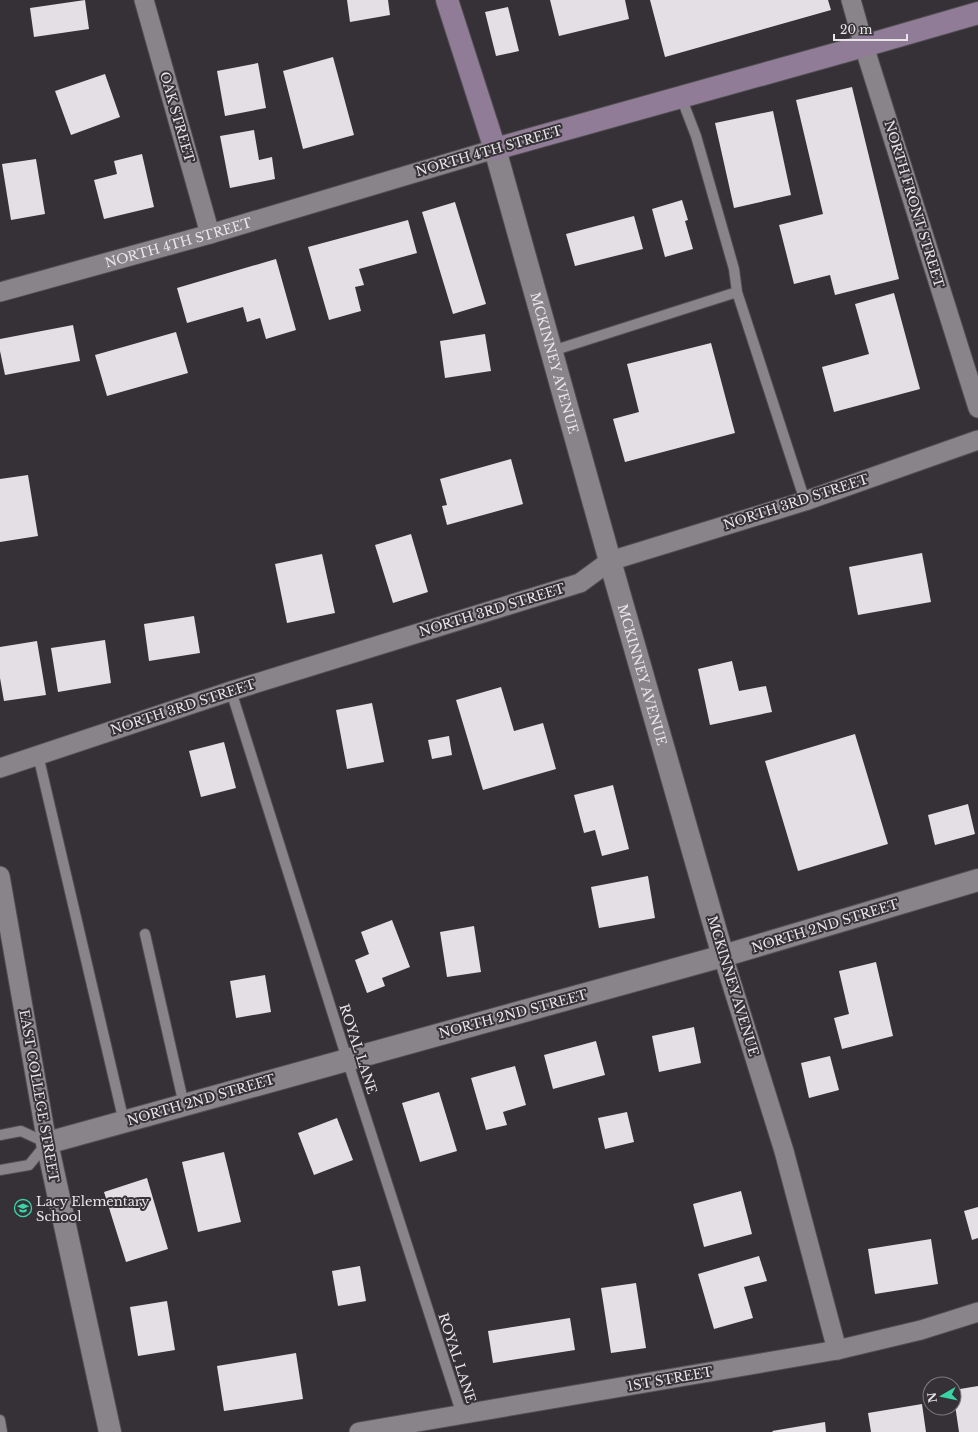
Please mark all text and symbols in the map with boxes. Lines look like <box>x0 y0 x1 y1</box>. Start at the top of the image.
scale bar <box>834 16 907 42</box>
text: 20 m <box>840 22 872 37</box>
street label: OAK STREET <box>156 70 198 165</box>
street label: NORTH FRONT STREET <box>880 118 948 290</box>
street label: NORTH 4TH STREET <box>414 122 565 180</box>
street label: NORTH 4TH STREET <box>103 213 254 271</box>
street label: MCKINNEY AVENUE <box>527 290 583 436</box>
street label: NORTH 3RD STREET <box>721 470 871 534</box>
street label: NORTH 3RD STREET <box>417 580 567 640</box>
street label: MCKINNEY AVENUE <box>614 602 671 747</box>
street label: NORTH 3RD STREET <box>108 675 258 739</box>
street label: NORTH 2ND STREET <box>749 895 901 957</box>
street label: MCKINNEY AVENUE <box>704 914 762 1058</box>
street label: NORTH 2ND STREET <box>437 986 590 1042</box>
street label: ROYAL LANE <box>335 1002 381 1096</box>
street label: EAST COLLEGE STREET <box>15 1008 63 1184</box>
street label: NORTH 2ND STREET <box>125 1071 277 1129</box>
place label: Lacy Elementary School <box>36 1193 150 1225</box>
school or university icon: Lacy Elementary School <box>13 1198 33 1218</box>
street label: ROYAL LANE <box>434 1311 480 1405</box>
street label: 1ST STREET <box>626 1363 714 1395</box>
north arrow <box>922 1376 962 1416</box>
text: N <box>924 1391 940 1404</box>

